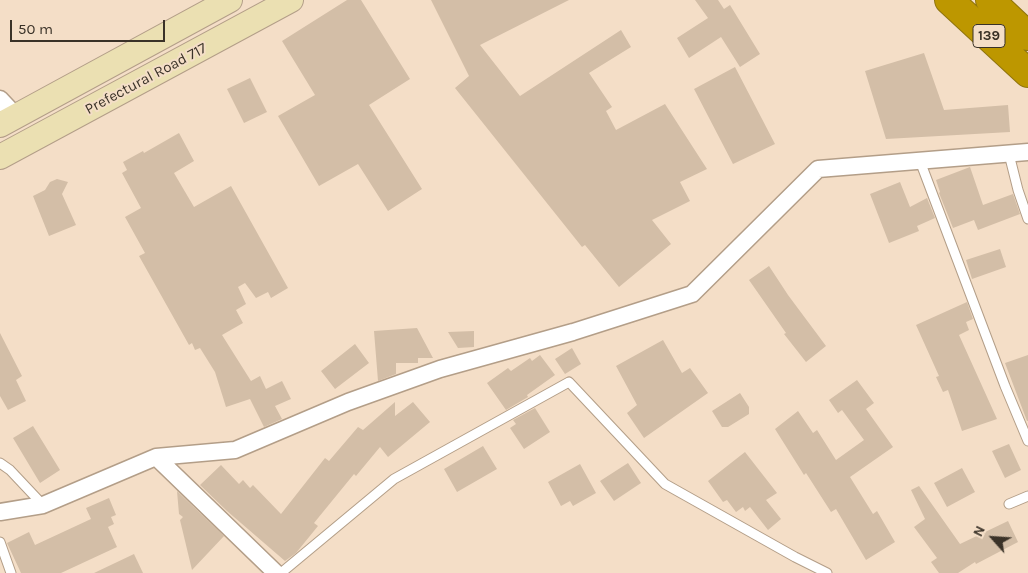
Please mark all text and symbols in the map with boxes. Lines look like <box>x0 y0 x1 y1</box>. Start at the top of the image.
scale bar <box>12 10 168 42</box>
text: 50 m <box>18 20 53 38</box>
road number: 139 <box>973 24 1005 48</box>
street label: Prefectural Road 717 <box>82 39 210 119</box>
north arrow <box>968 513 1018 563</box>
text: N <box>969 523 989 539</box>

